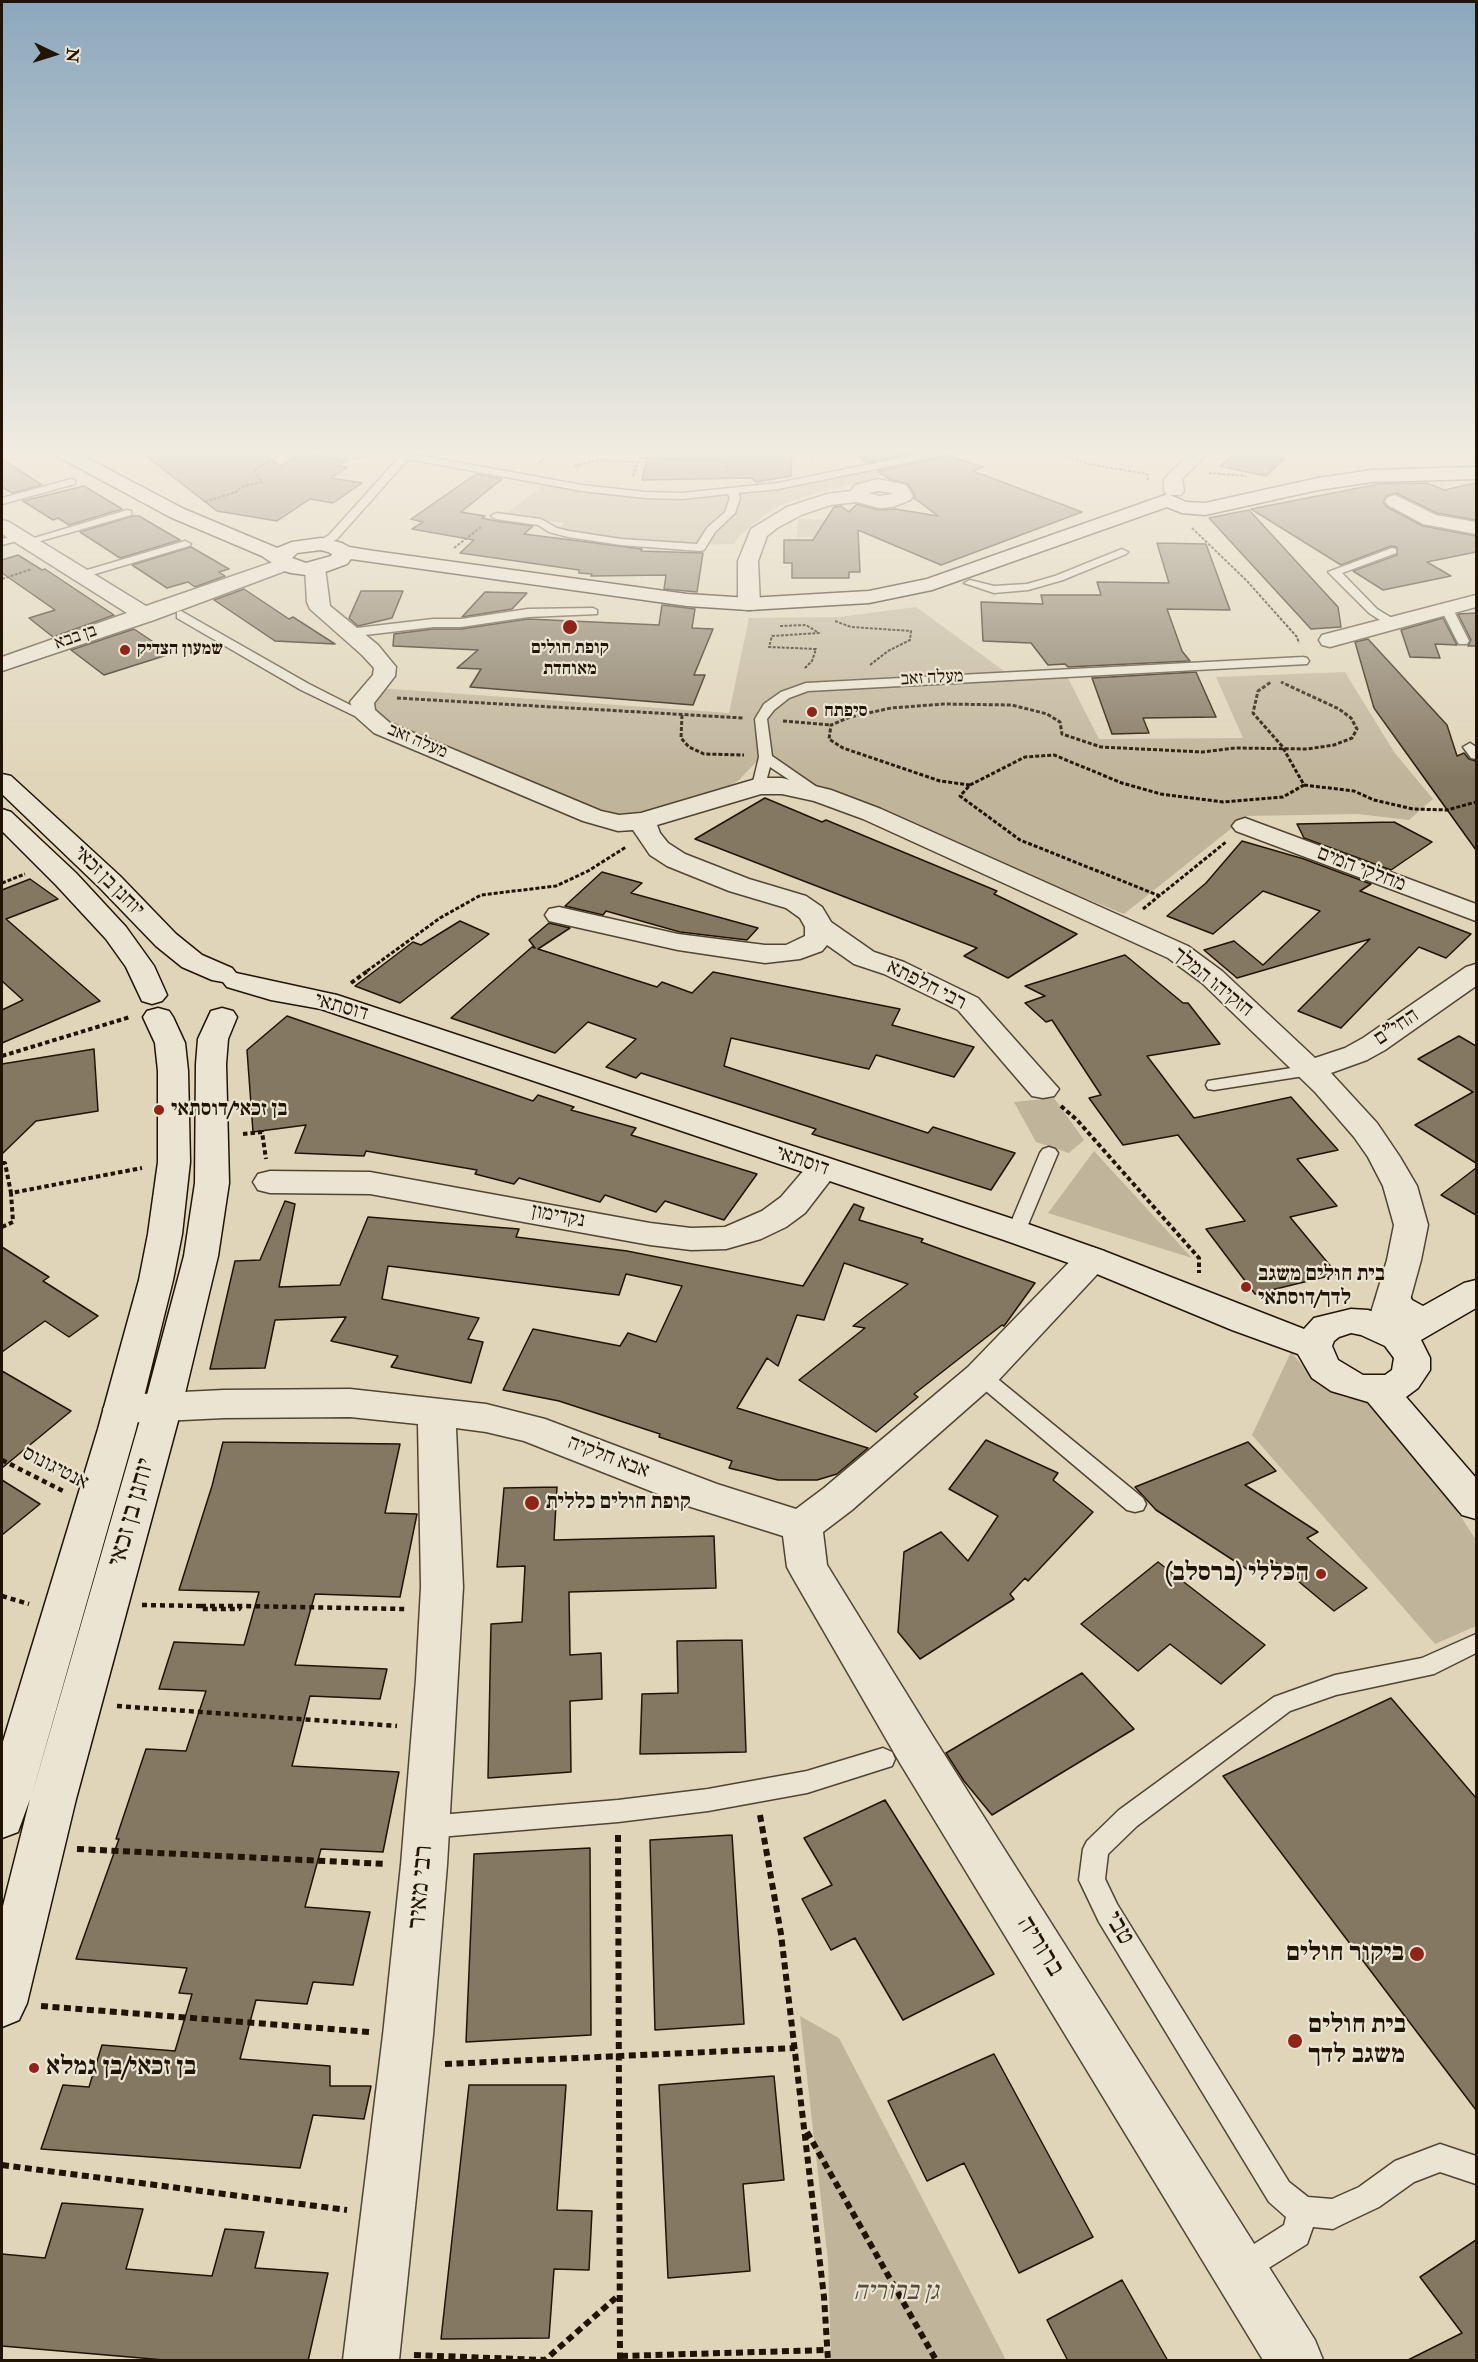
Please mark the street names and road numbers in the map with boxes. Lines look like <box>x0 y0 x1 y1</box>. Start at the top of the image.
street label: בן בבא <box>52 621 100 655</box>
street label: מעלה זאב <box>900 667 964 691</box>
street label: מעלה זאב <box>384 720 450 764</box>
street label: יוחנן בן זכאי <box>67 841 149 923</box>
street label: מחלקי המים <box>1313 842 1409 898</box>
street label: חזקיהו המלך <box>1166 943 1258 1023</box>
street label: רבי חלפתא <box>882 955 970 1017</box>
street label: דוסתאי <box>311 988 371 1028</box>
street label: החי"ם <box>1370 1004 1424 1052</box>
street label: דוסתאי <box>772 1141 832 1183</box>
street label: נקדימון <box>529 1199 587 1235</box>
street label: אבא חלקיה <box>564 1431 652 1485</box>
street label: אנטיגונוס <box>18 1442 92 1496</box>
street label: יוחנן בן זכאי <box>103 1455 163 1571</box>
street label: רבי מאיר <box>403 1844 441 1930</box>
street label: טבי <box>1096 1907 1140 1951</box>
street label: ברוריה <box>1008 1911 1070 1983</box>

